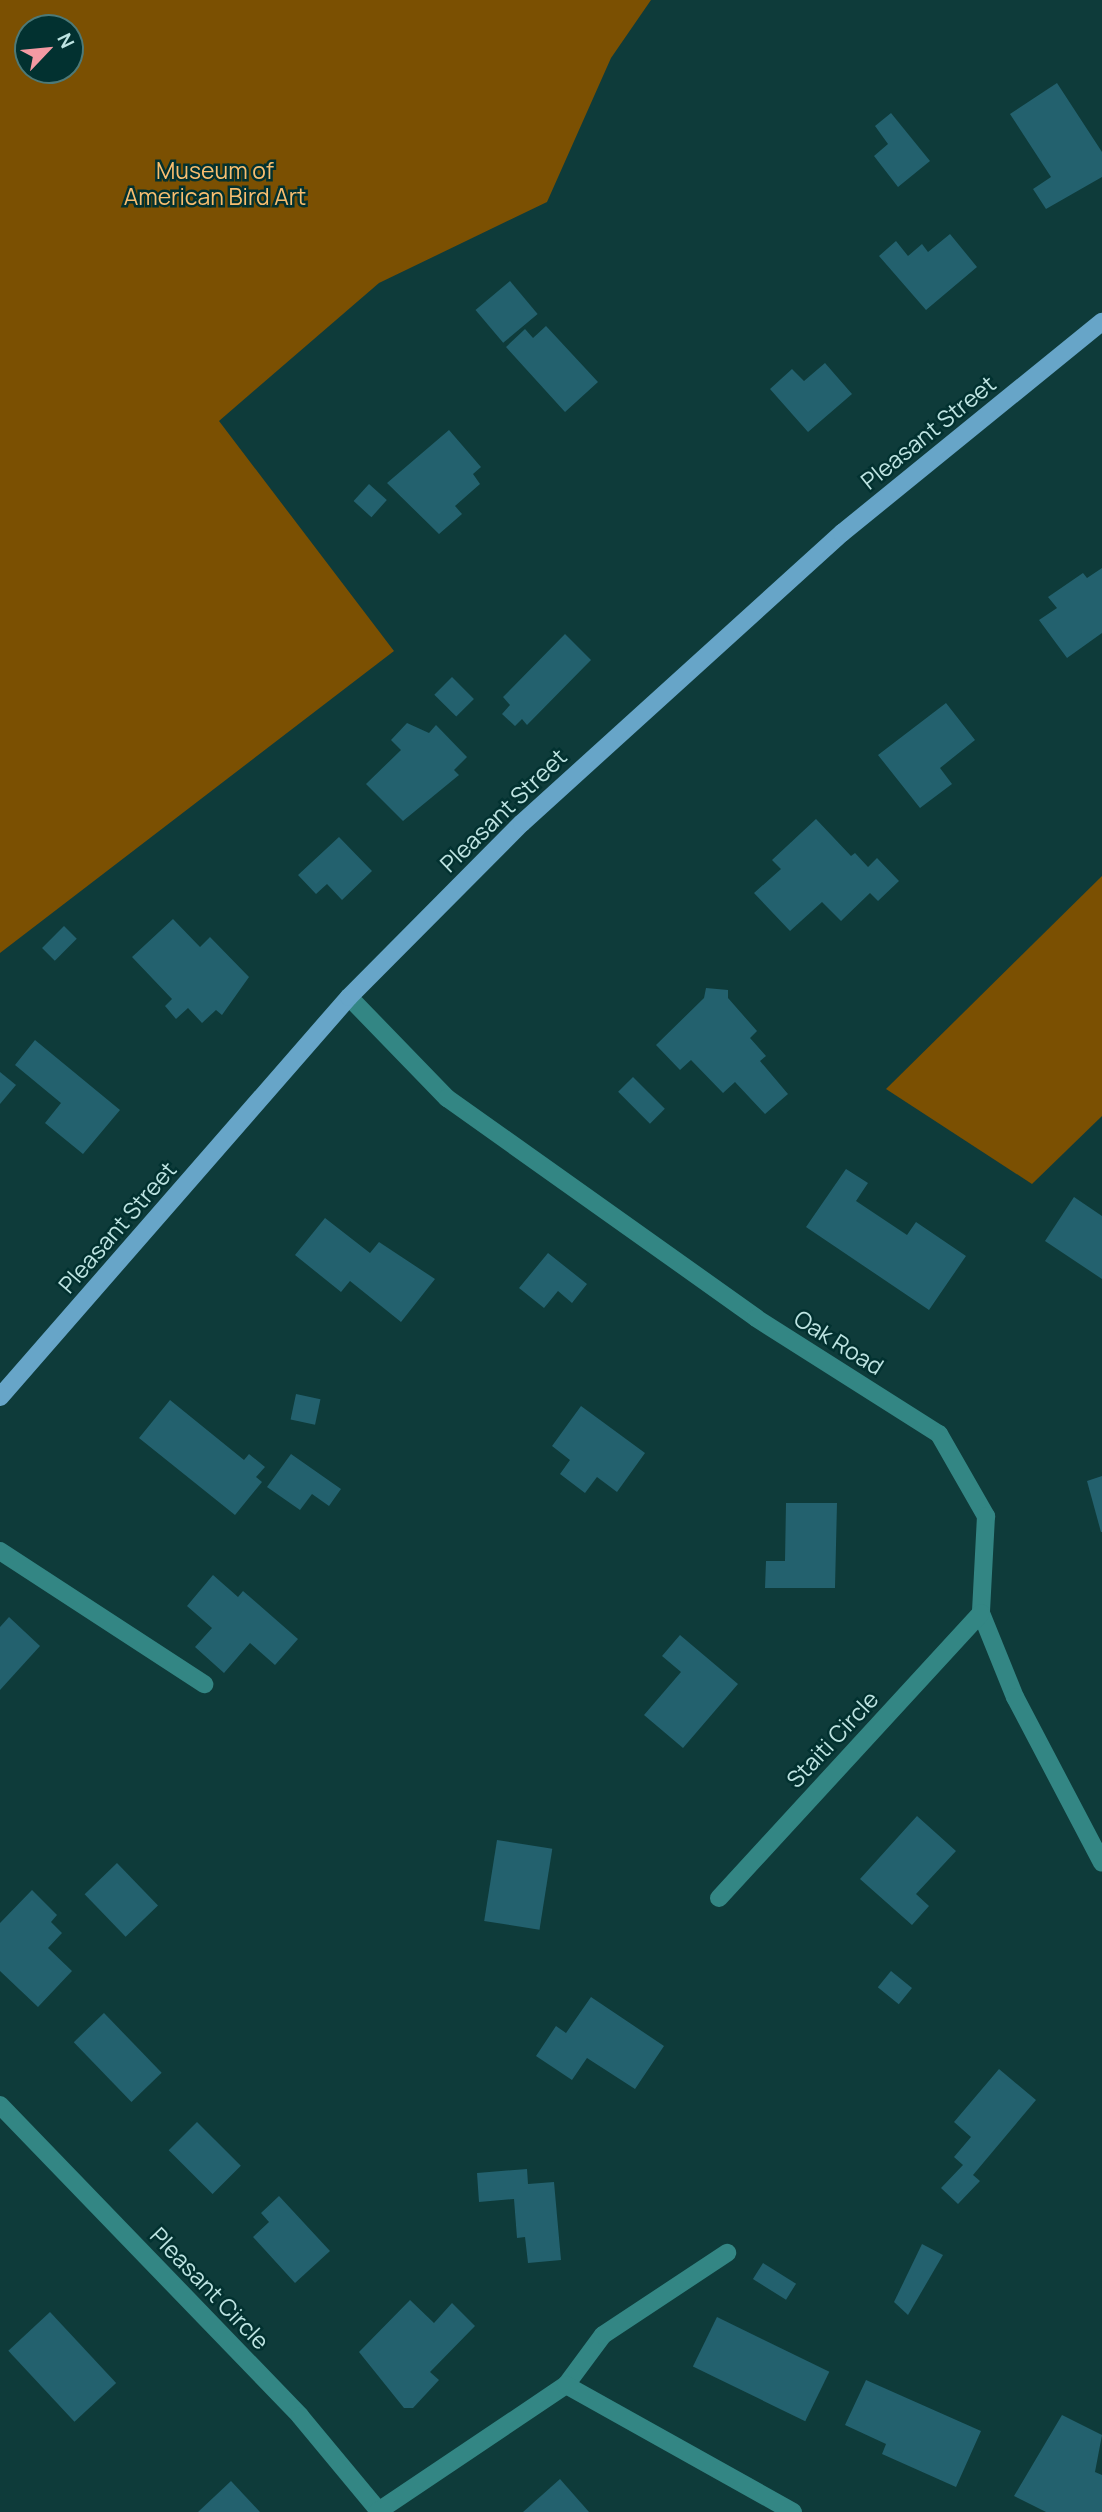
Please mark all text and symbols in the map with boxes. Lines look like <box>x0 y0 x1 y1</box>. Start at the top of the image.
north arrow <box>14 14 84 84</box>
text: N <box>51 29 81 53</box>
park label: Museum of American Bird Art <box>124 156 306 210</box>
street label: Pleasant Street <box>855 369 1001 495</box>
street label: Pleasant Street <box>434 743 572 877</box>
street label: Pleasant Street <box>52 1156 182 1298</box>
street label: Oak Road <box>789 1304 889 1380</box>
street label: Staiti Circle <box>780 1685 884 1793</box>
street label: Pleasant Circle <box>145 2221 275 2355</box>

